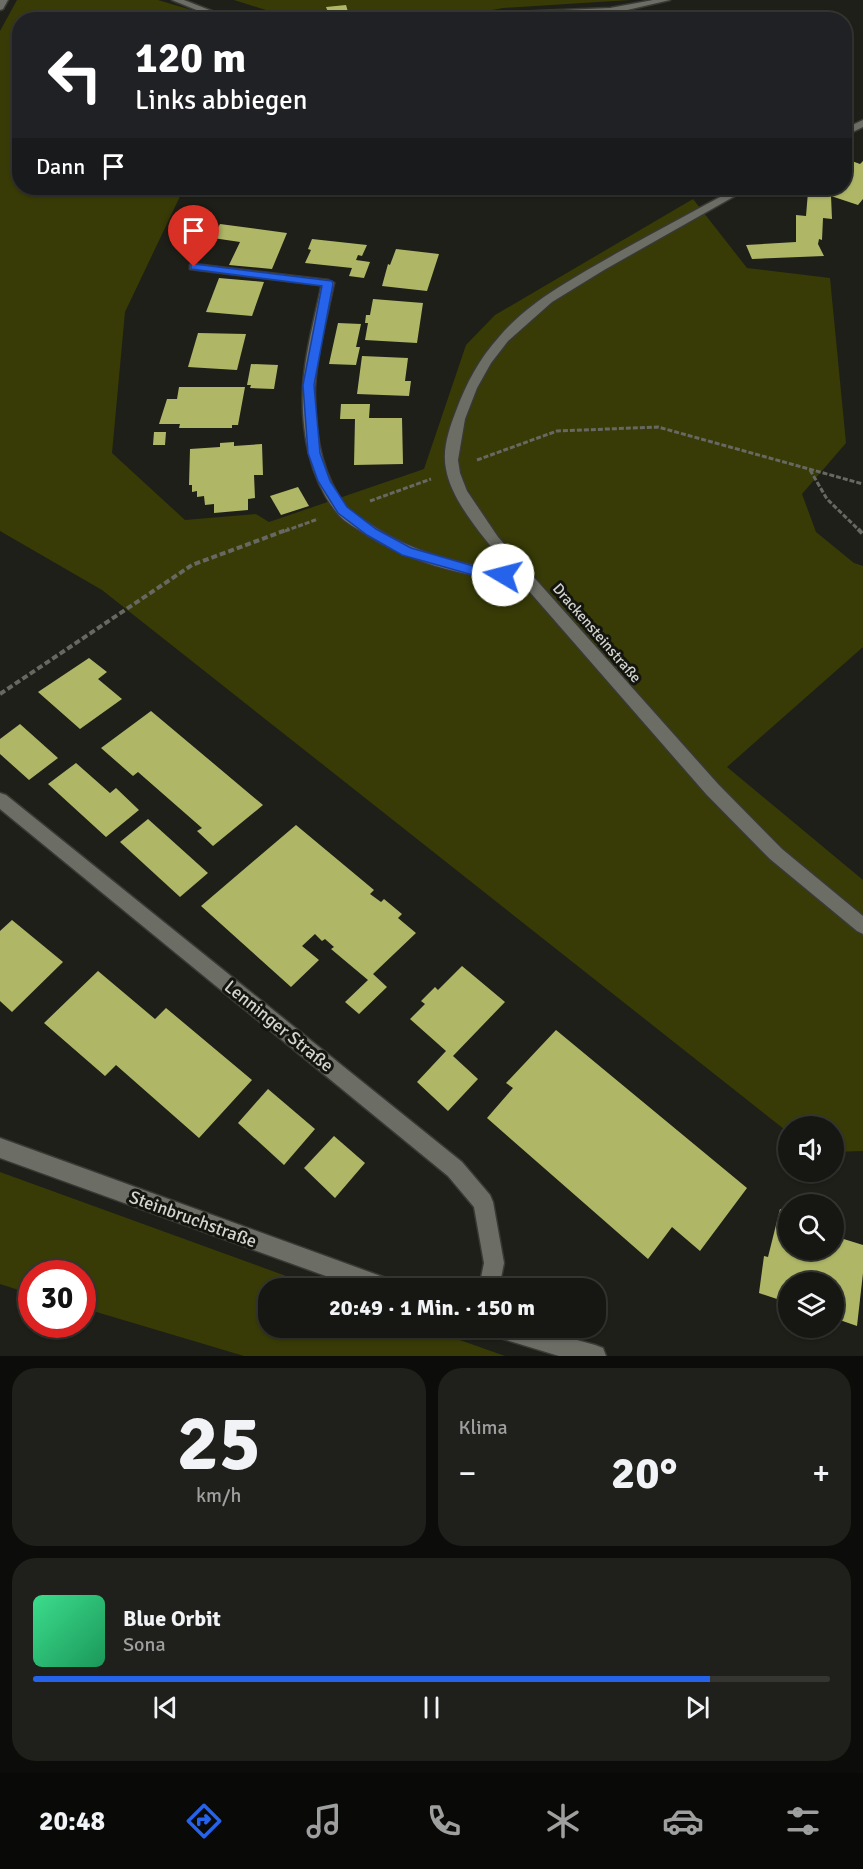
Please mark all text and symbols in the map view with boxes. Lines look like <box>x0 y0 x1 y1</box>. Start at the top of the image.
text: 120 m <box>135 33 246 84</box>
icon: left <box>36 36 114 114</box>
text: Links abbiegen <box>135 84 307 117</box>
icon: arrive <box>97 150 130 183</box>
text: Dann <box>36 153 85 180</box>
pin <box>168 205 219 267</box>
icon: arrive <box>177 214 210 247</box>
position arrow <box>471 543 535 607</box>
street label: Drackensteinstraße <box>549 580 645 686</box>
street label: Lenninger Straße <box>220 975 338 1077</box>
map controls <box>778 1116 844 1338</box>
button: sound <box>778 1116 844 1182</box>
street label: Steinbruchstraße <box>126 1186 260 1252</box>
button: search <box>778 1194 844 1260</box>
speed limit sign: 30 <box>18 1260 96 1338</box>
button: layers <box>778 1272 844 1338</box>
text: 20:49 · 1 Min. · 150 m <box>329 1294 535 1321</box>
text: 25 <box>177 1396 261 1492</box>
text: Klima <box>459 1415 508 1440</box>
text: 20° <box>611 1446 678 1501</box>
text: − <box>459 1453 476 1494</box>
text: + <box>812 1453 830 1494</box>
text: km/h <box>196 1483 241 1508</box>
text: Blue Orbit <box>123 1605 221 1632</box>
text: Sona <box>123 1632 166 1657</box>
icon: previous <box>149 1691 182 1724</box>
icon: pause <box>415 1691 448 1724</box>
icon: next <box>681 1691 714 1724</box>
icon: directions <box>183 1800 225 1842</box>
icon: music <box>303 1800 345 1842</box>
icon: phone <box>423 1800 465 1842</box>
icon: climate <box>542 1800 584 1842</box>
icon: car <box>662 1800 704 1842</box>
icon: filters <box>782 1800 824 1842</box>
text: 20:48 <box>39 1805 105 1838</box>

